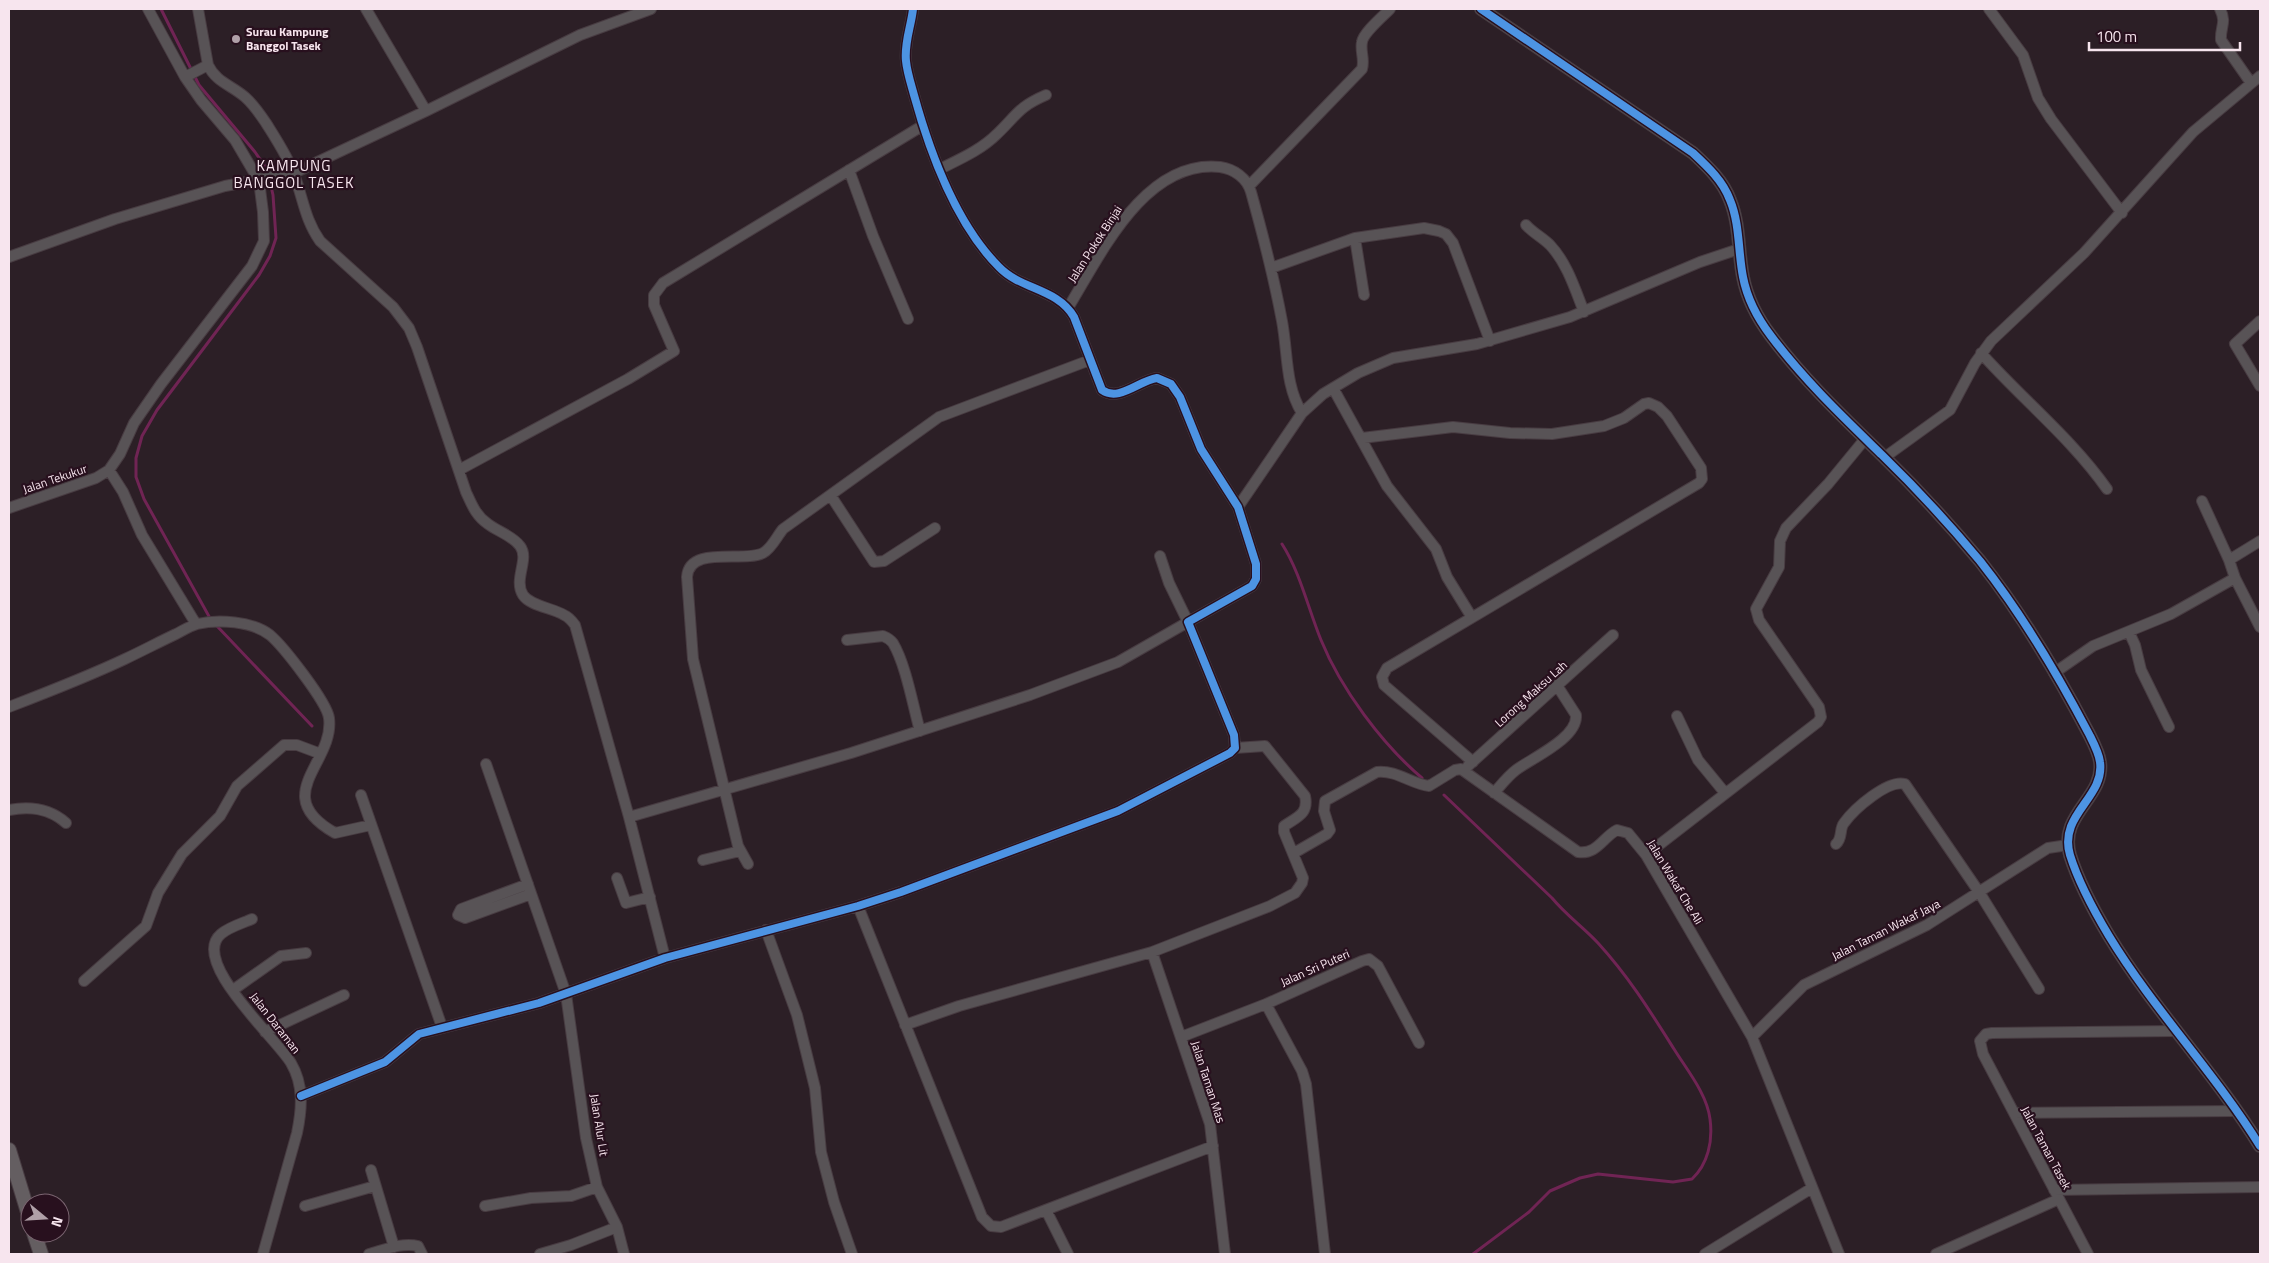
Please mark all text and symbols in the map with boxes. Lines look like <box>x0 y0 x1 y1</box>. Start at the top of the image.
scale bar <box>2089 20 2240 52</box>
place label: Surau Kampung Banggol Tasek <box>246 22 329 55</box>
text: 100 m <box>2096 25 2137 48</box>
marker: Surau Kampung Banggol Tasek <box>230 33 242 45</box>
district label: KAMPUNG BANGGOL TASEK <box>233 154 355 194</box>
street label: Jalan Pokok Binjai <box>1062 201 1127 286</box>
street label: Jalan Tekukur <box>20 459 90 498</box>
street label: Lorong Maksu Lah <box>1490 656 1571 732</box>
street label: Jalan Wakaf Che Ali <box>1642 836 1708 928</box>
street label: Jalan Taman Wakaf Jaya <box>1828 894 1943 965</box>
street label: Jalan Sri Puteri <box>1277 944 1352 991</box>
street label: Jalan Daraman <box>245 988 306 1058</box>
street label: Jalan Taman Mas <box>1186 1038 1231 1126</box>
street label: Jalan Alur Lit <box>585 1092 614 1158</box>
street label: Jalan Taman Tasek <box>2016 1103 2077 1193</box>
north arrow <box>20 1193 70 1243</box>
text: N <box>46 1214 69 1230</box>

